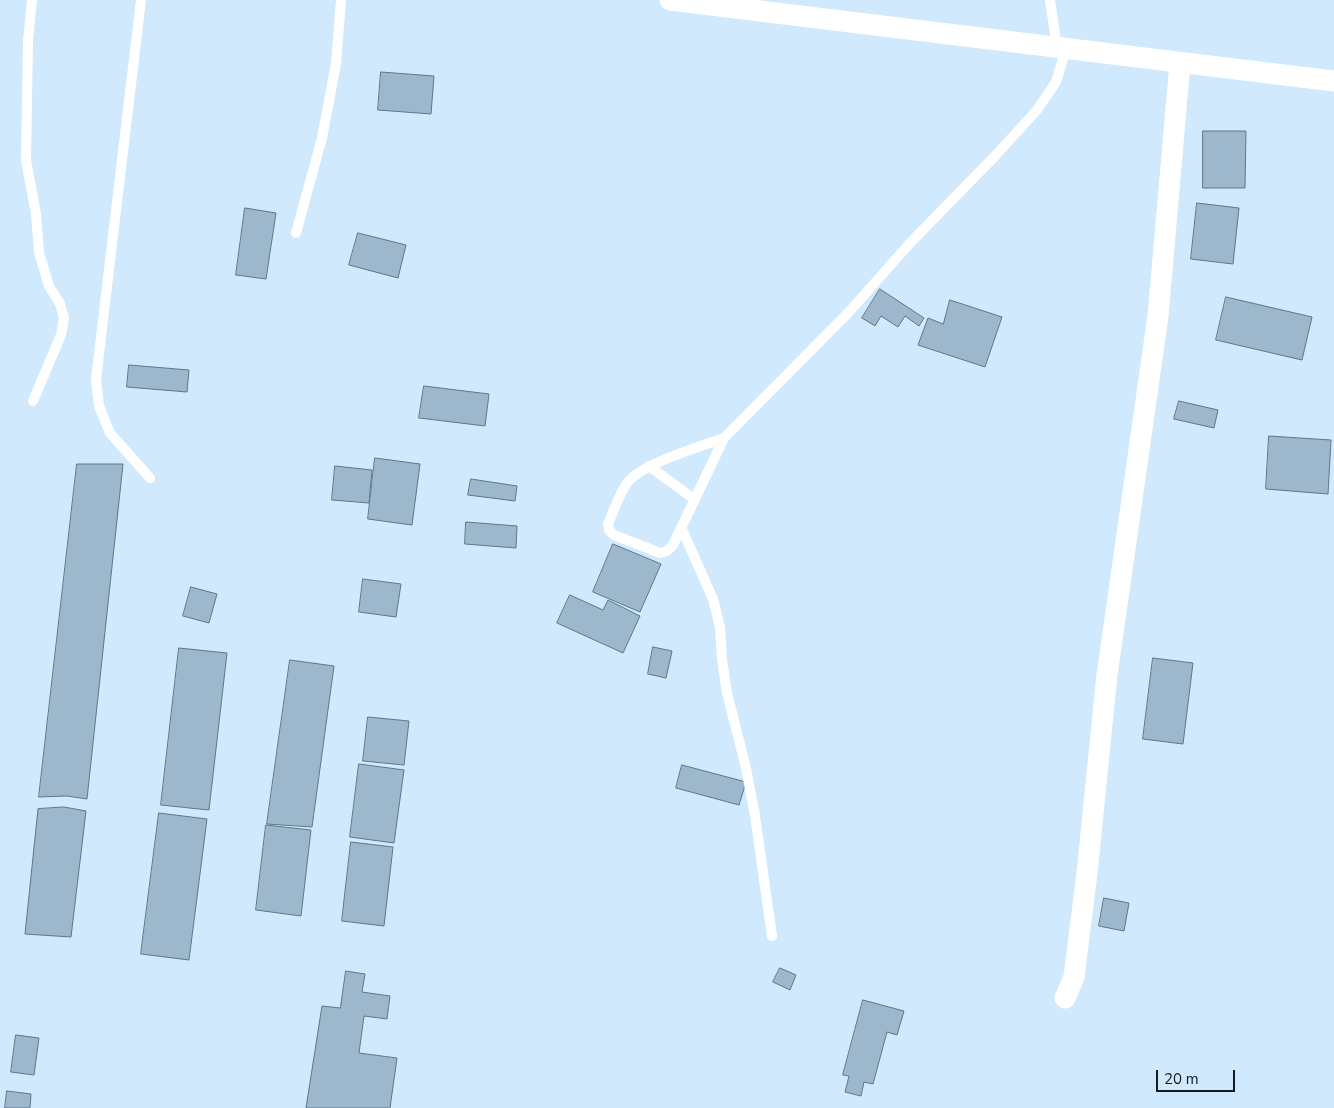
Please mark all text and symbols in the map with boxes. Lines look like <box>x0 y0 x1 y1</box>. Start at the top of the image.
scale bar <box>1159 1060 1238 1092</box>
text: 20 m <box>1164 1069 1199 1089</box>

